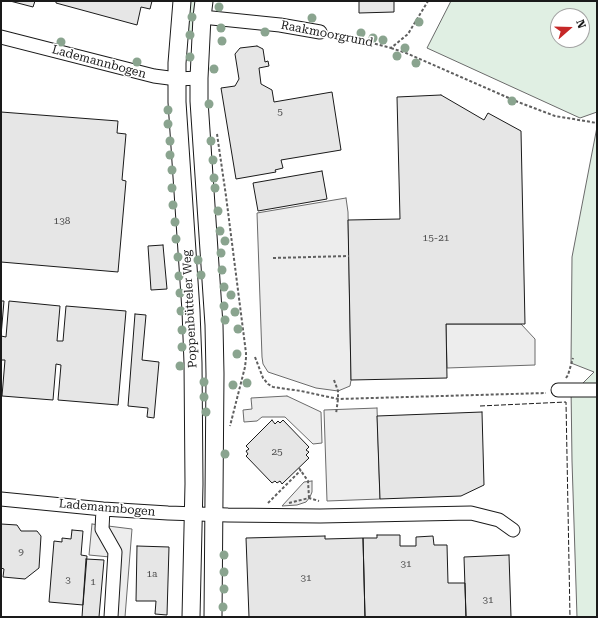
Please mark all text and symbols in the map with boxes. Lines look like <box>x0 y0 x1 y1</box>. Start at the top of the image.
north arrow <box>550 8 590 48</box>
street label: Raakmoorgrund <box>280 18 374 50</box>
text: N <box>573 18 588 30</box>
street label: Lademannbogen <box>50 43 148 81</box>
house number: 5 <box>277 106 283 118</box>
house number: 138 <box>54 215 70 227</box>
house number: 15-21 <box>423 232 449 244</box>
street label: Poppenbütteler Weg <box>180 249 200 369</box>
house number: 25 <box>271 446 283 458</box>
street label: Lademannbogen <box>58 497 156 519</box>
house number: 9 <box>18 546 24 558</box>
house number: 31 <box>400 558 412 570</box>
house number: 1a <box>146 568 158 580</box>
house number: 31 <box>300 572 312 584</box>
house number: 3 <box>65 574 71 586</box>
house number: 1 <box>90 576 96 588</box>
house number: 31 <box>482 594 494 606</box>

